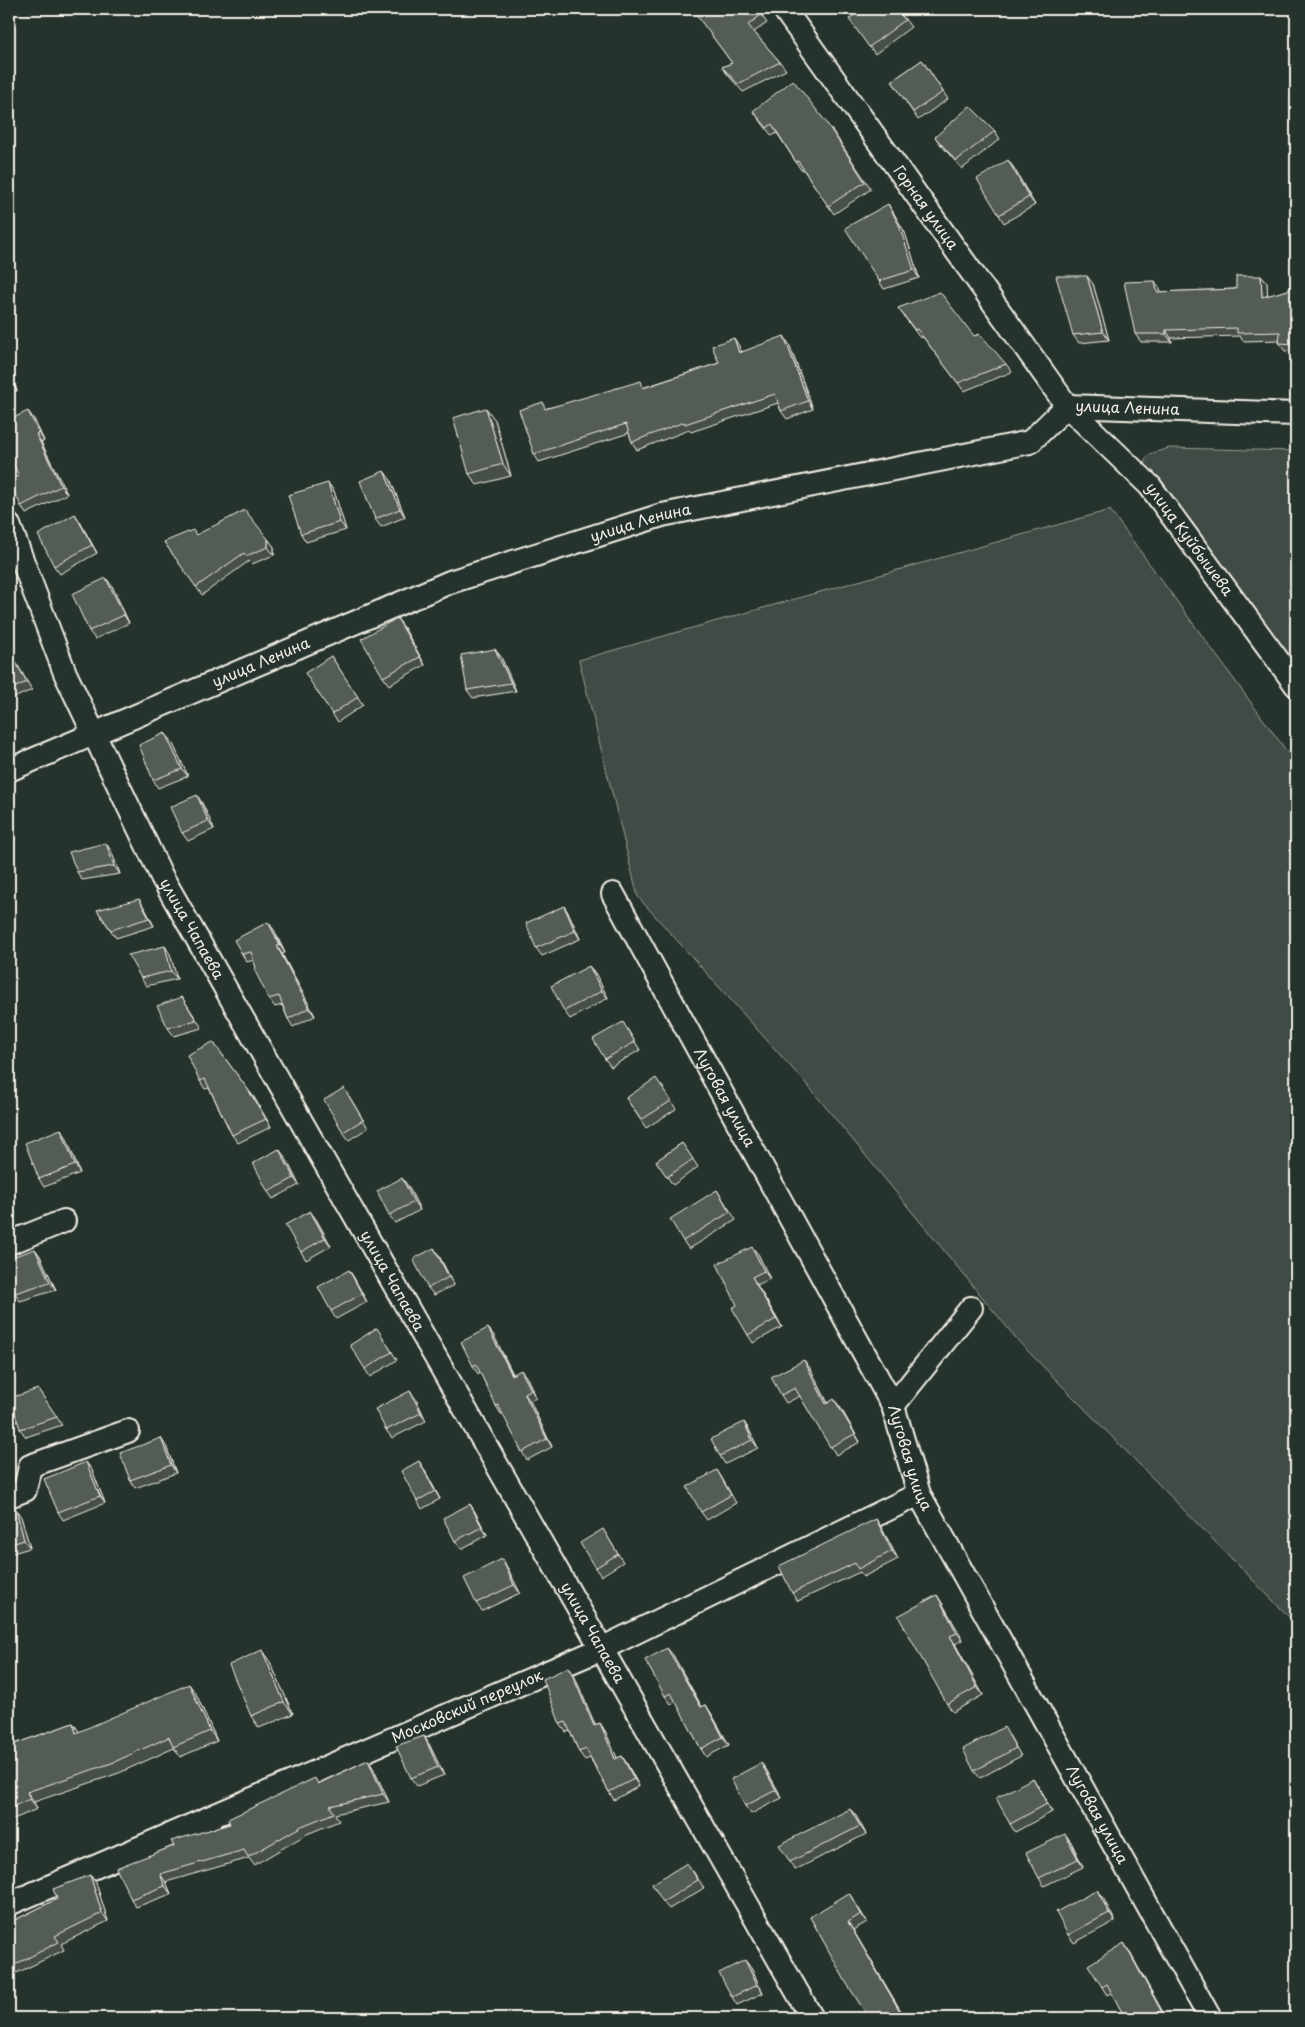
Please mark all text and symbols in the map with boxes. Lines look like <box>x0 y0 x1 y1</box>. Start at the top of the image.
street label: Горная улица <box>889 160 965 254</box>
street label: улица Ленина <box>1075 393 1181 420</box>
street label: улица Куйбышева <box>1141 477 1240 601</box>
street label: улица Ленина <box>587 496 693 547</box>
street label: улица Ленина <box>208 630 313 692</box>
street label: улица Чапаева <box>155 873 231 984</box>
street label: Луговая улица <box>689 1043 762 1151</box>
street label: улица Чапаева <box>355 1225 432 1336</box>
street label: Луговая улица <box>883 1402 939 1515</box>
street label: улица Чапаева <box>556 1577 632 1688</box>
street label: Московский переулок <box>387 1662 546 1748</box>
street label: Луговая улица <box>1061 1760 1135 1868</box>

